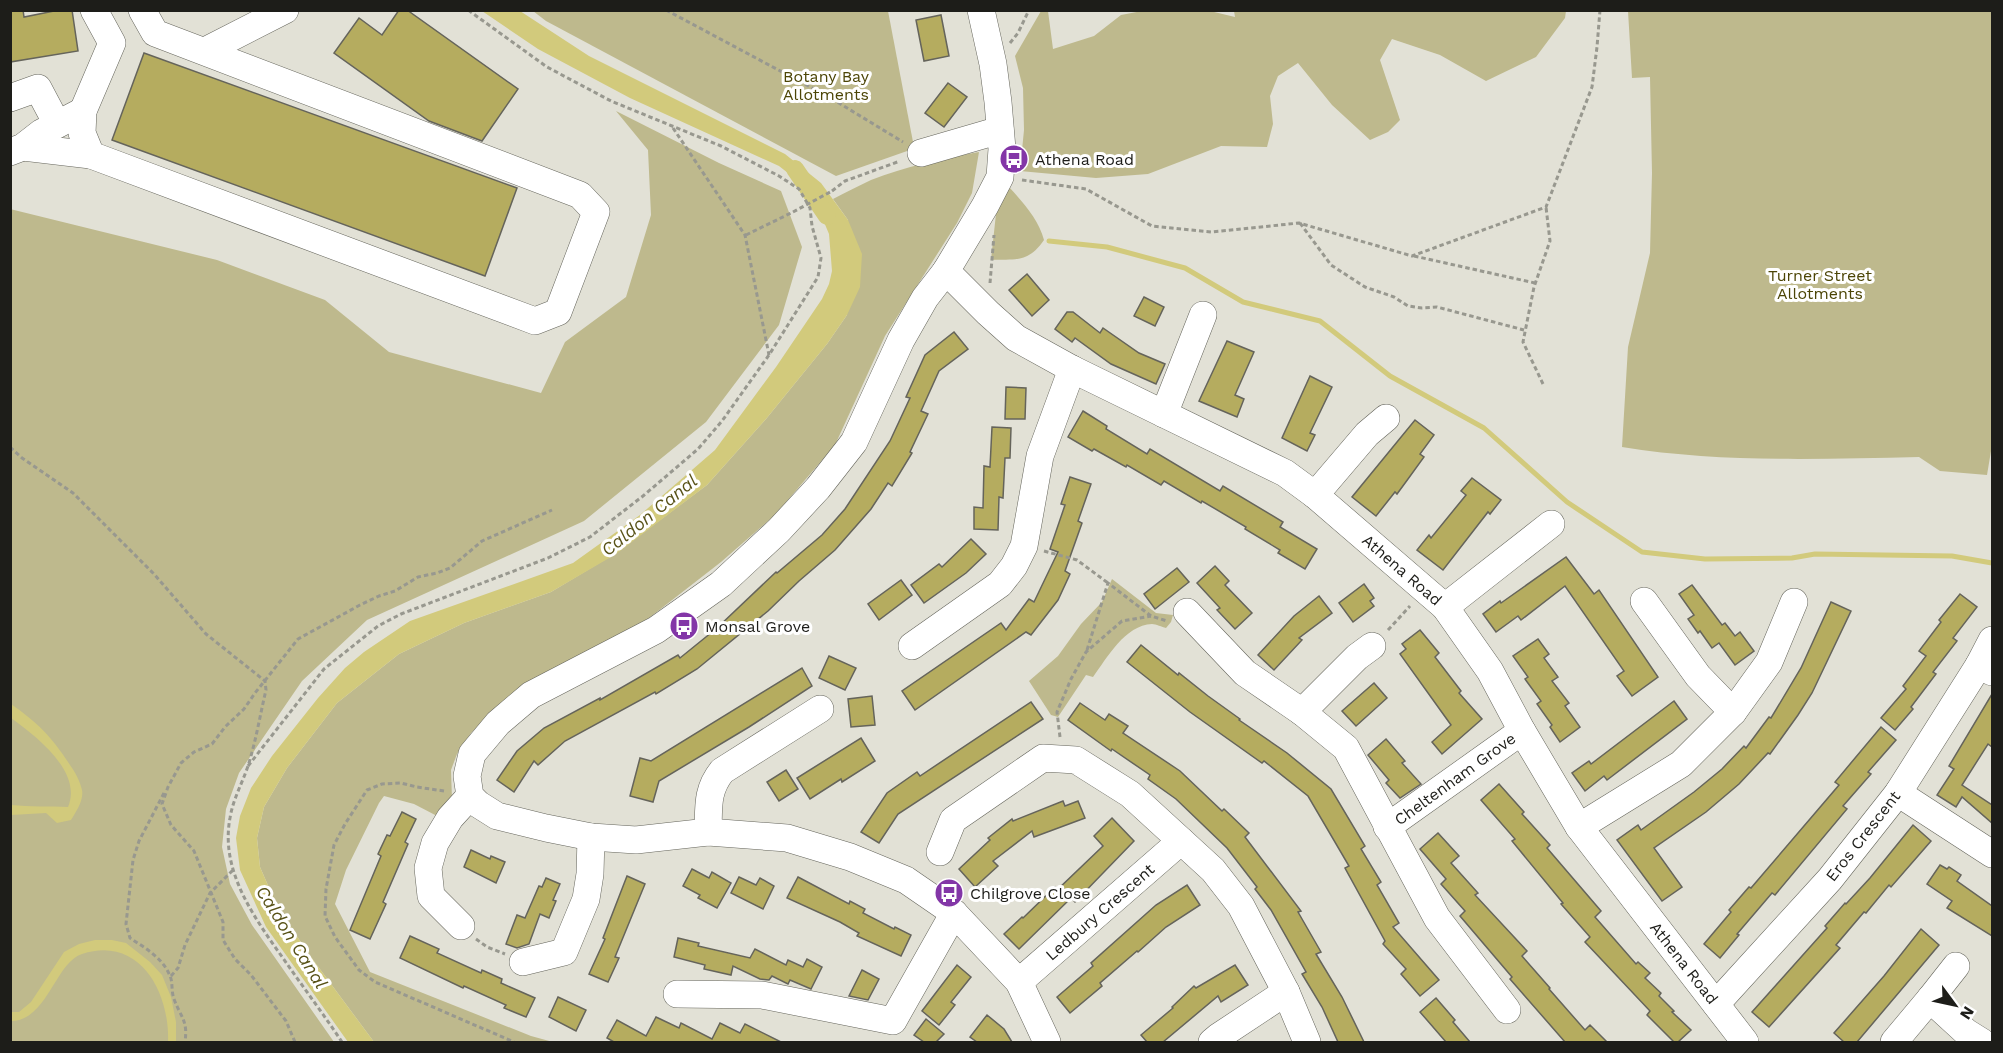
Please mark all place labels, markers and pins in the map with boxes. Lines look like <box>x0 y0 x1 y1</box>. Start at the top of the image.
bus stop icon: Athena Road <box>998 143 1030 175</box>
place label: Athena Road <box>1035 150 1134 169</box>
bus stop icon: Monsal Grove <box>668 610 700 642</box>
place label: Monsal Grove <box>705 617 810 636</box>
bus stop icon: Chilgrove Close <box>933 877 965 909</box>
place label: Chilgrove Close <box>970 884 1091 903</box>

